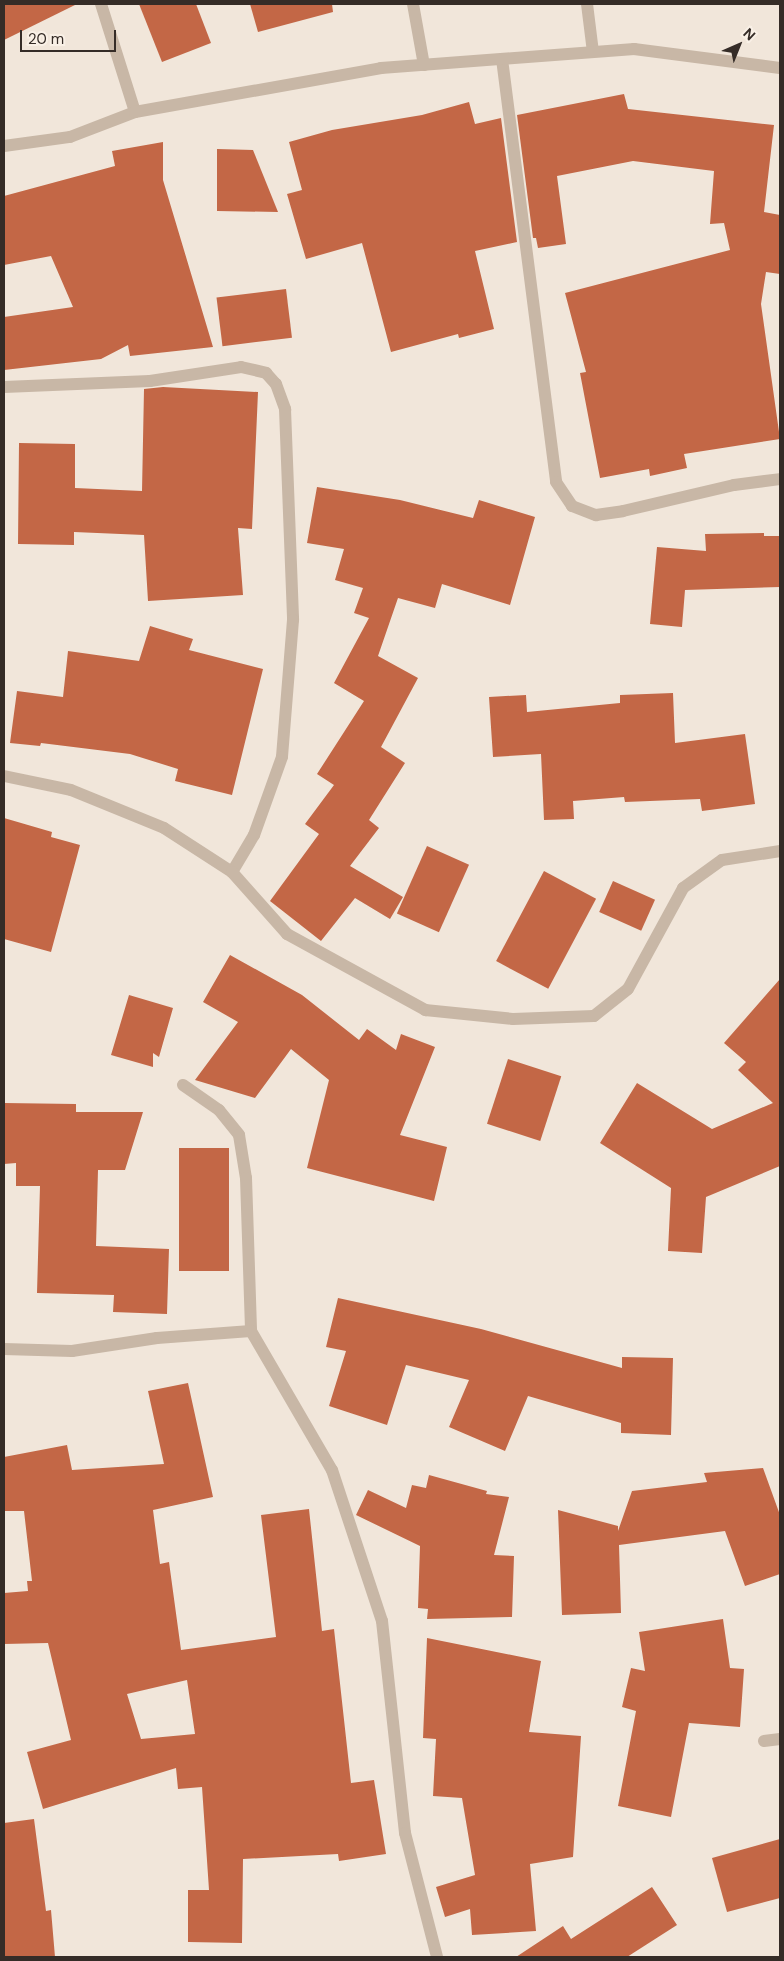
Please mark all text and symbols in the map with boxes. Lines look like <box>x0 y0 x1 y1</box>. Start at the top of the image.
scale bar <box>22 20 119 52</box>
north arrow <box>714 20 764 70</box>
text: N <box>739 24 759 44</box>
text: 20 m <box>28 29 64 49</box>

